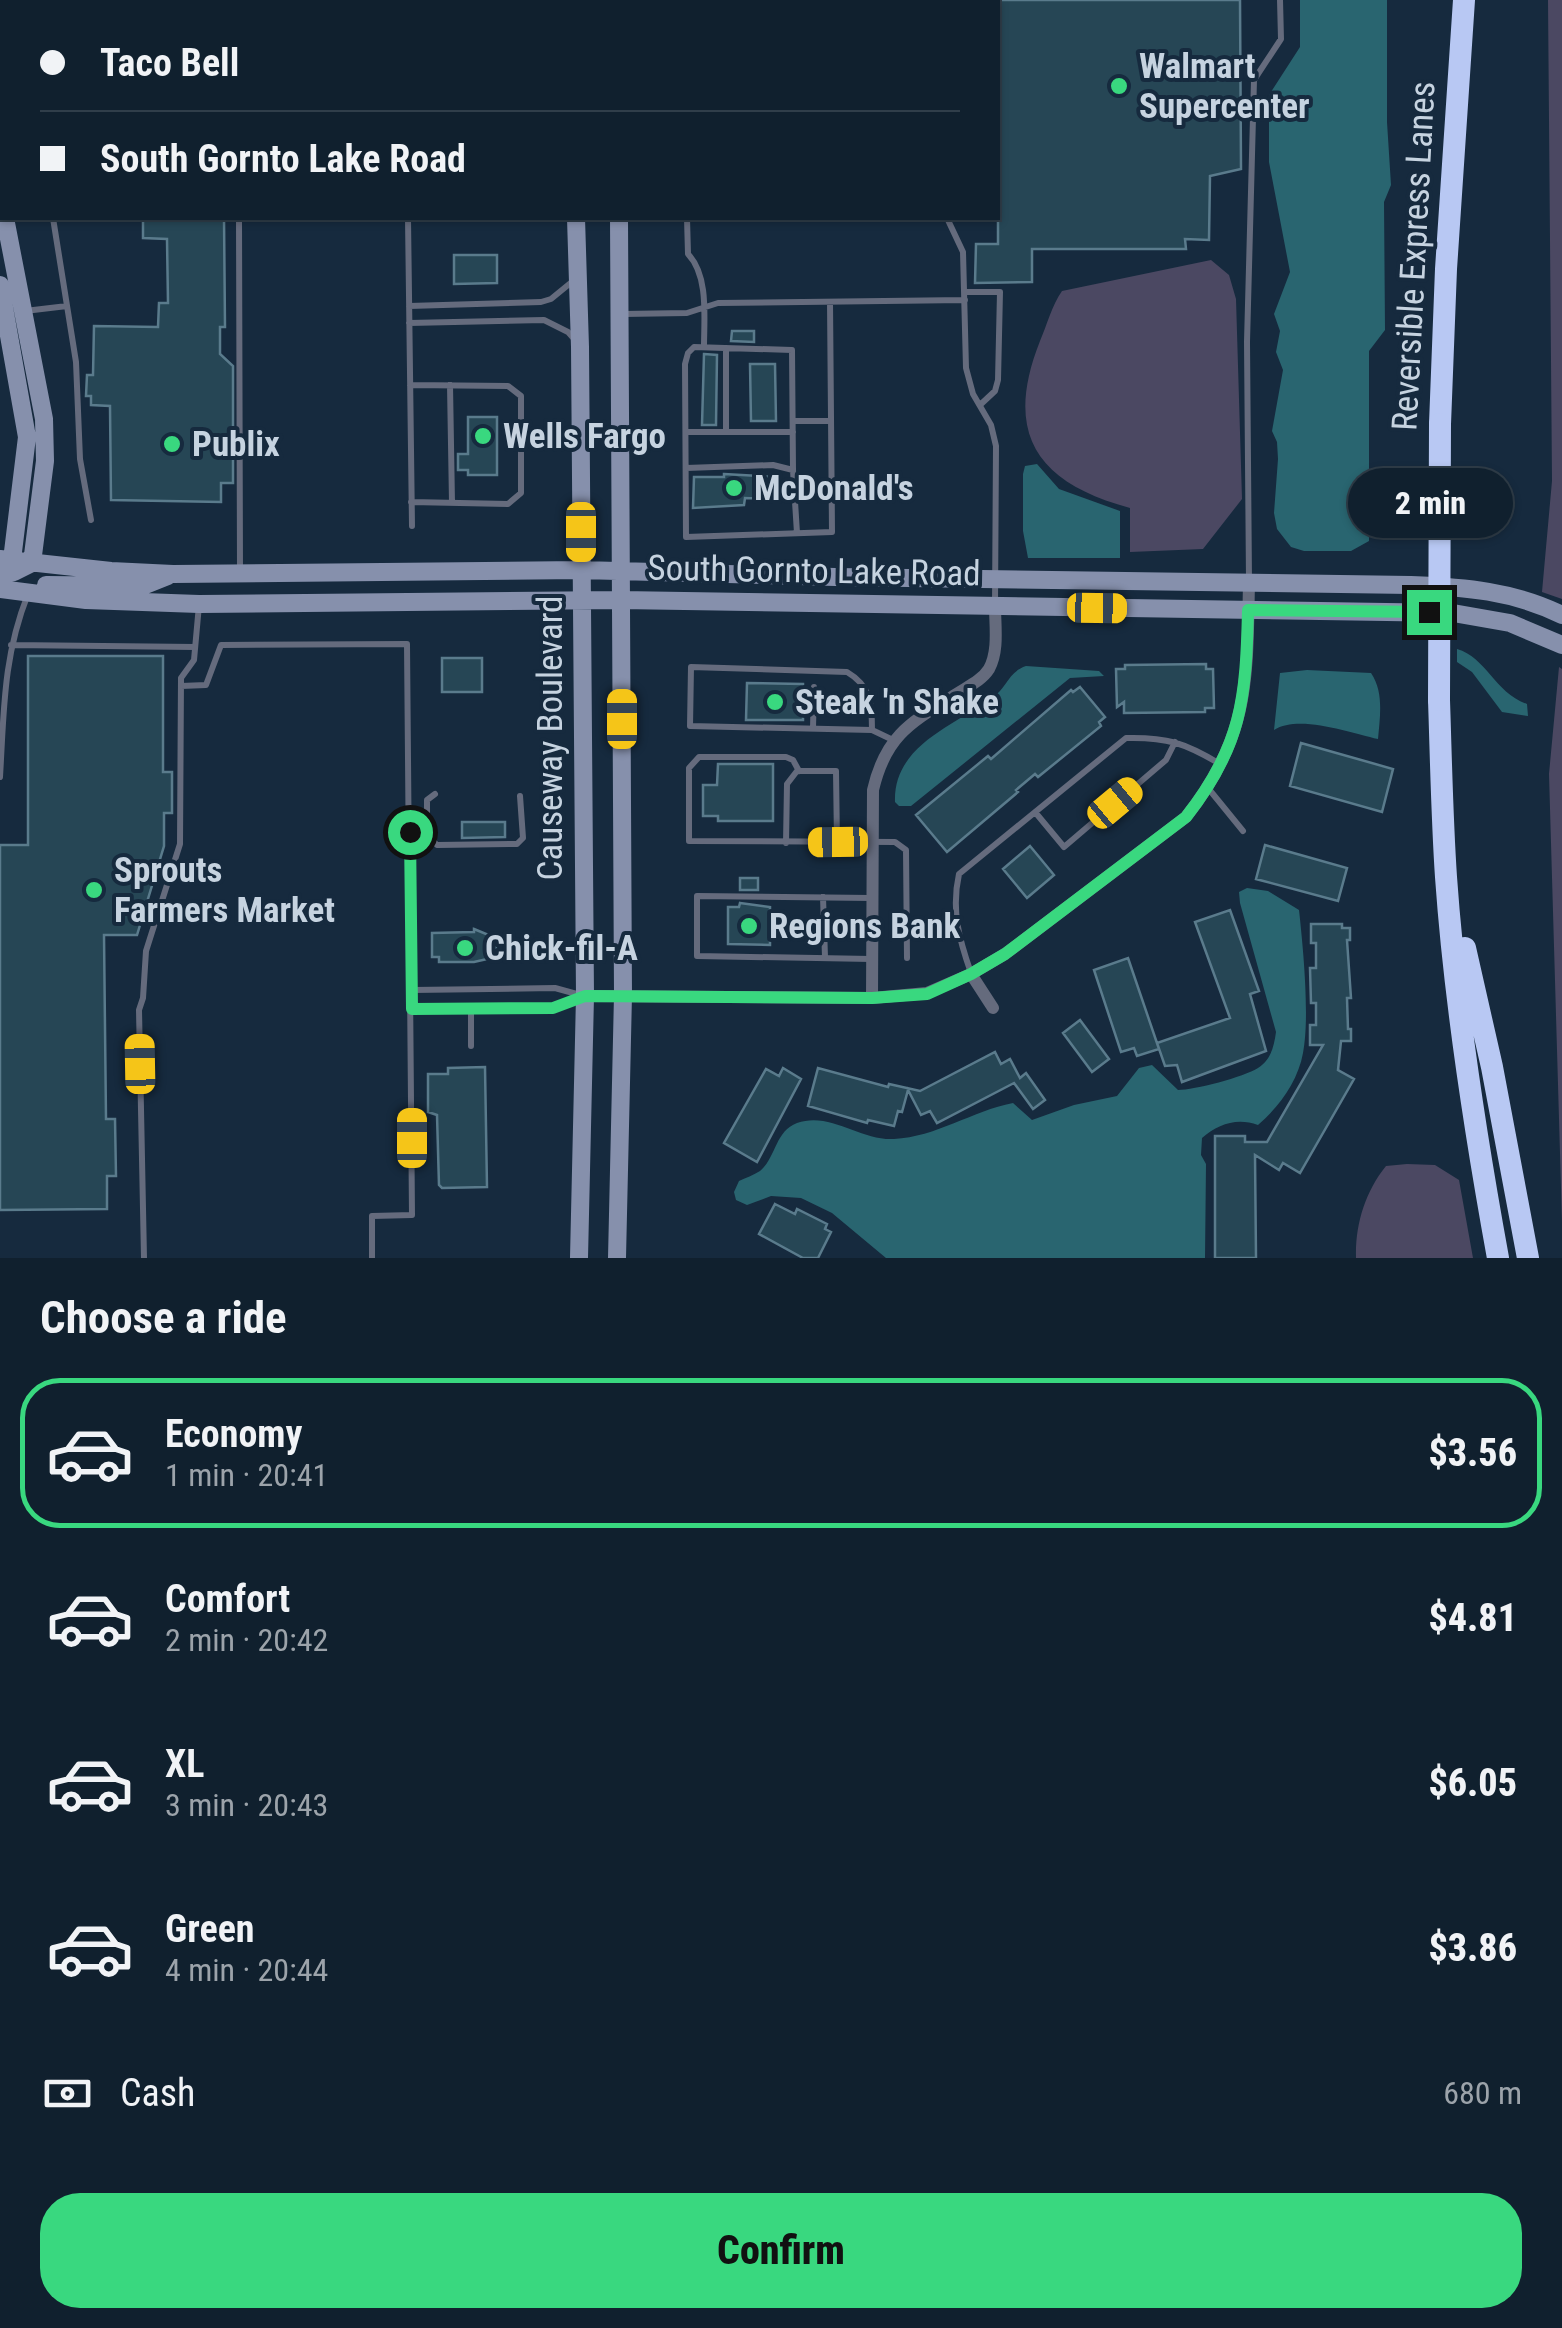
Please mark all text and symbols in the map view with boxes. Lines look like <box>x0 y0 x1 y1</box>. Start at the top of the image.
text: Taco Bell <box>100 41 239 85</box>
place label: Walmart Supercenter <box>1139 46 1310 127</box>
marker: Walmart Supercenter <box>1108 75 1130 97</box>
street label: Reversible Express Lanes <box>1384 80 1444 432</box>
text: South Gornto Lake Road <box>100 137 466 181</box>
place label: Wells Fargo <box>503 416 666 457</box>
place label: Publix <box>192 424 280 465</box>
marker: Wells Fargo <box>472 425 494 447</box>
marker: Publix <box>161 433 183 455</box>
callout: 2 min <box>1346 467 1512 537</box>
place label: McDonald's <box>754 468 914 509</box>
marker: McDonald's <box>723 477 745 499</box>
text: 2 min <box>1395 484 1466 522</box>
car <box>566 502 596 562</box>
street label: South Gornto Lake Road <box>647 548 981 594</box>
route end <box>1407 590 1452 635</box>
car <box>1067 592 1127 624</box>
street label: Causeway Boulevard <box>530 596 571 880</box>
place label: Steak 'n Shake <box>795 682 999 723</box>
car <box>607 689 637 749</box>
marker: Steak 'n Shake <box>764 691 786 713</box>
car <box>1082 772 1148 834</box>
route start <box>388 810 433 855</box>
car <box>808 826 868 858</box>
place label: Sprouts Farmers Market <box>114 850 335 931</box>
marker: Sprouts Farmers Market <box>83 879 105 901</box>
place label: Regions Bank <box>769 906 961 947</box>
marker: Regions Bank <box>738 915 760 937</box>
place label: Chick-fil-A <box>485 928 638 969</box>
marker: Chick-fil-A <box>454 937 476 959</box>
car <box>124 1034 156 1094</box>
car <box>397 1108 427 1168</box>
text: Choose a ride <box>40 1291 287 1344</box>
icon: car <box>45 1408 135 1498</box>
text: Economy <box>165 1412 302 1456</box>
text: $3.56 <box>1428 1431 1517 1475</box>
text: 1 min · 20:41 <box>165 1456 328 1494</box>
icon: car <box>45 1573 135 1663</box>
text: Comfort <box>165 1577 290 1621</box>
text: $4.81 <box>1428 1596 1517 1640</box>
text: 2 min · 20:42 <box>165 1621 328 1659</box>
icon: car <box>45 1738 135 1828</box>
text: XL <box>165 1742 204 1786</box>
text: $6.05 <box>1428 1761 1517 1805</box>
text: 3 min · 20:43 <box>165 1786 328 1824</box>
icon: car <box>45 1903 135 1993</box>
text: Green <box>165 1907 255 1951</box>
text: $3.86 <box>1428 1926 1517 1970</box>
text: 4 min · 20:44 <box>165 1951 328 1989</box>
icon: cash <box>40 2066 95 2121</box>
text: Cash <box>120 2071 195 2115</box>
text: 680 m <box>1443 2074 1522 2112</box>
button: Confirm <box>40 2193 1522 2308</box>

